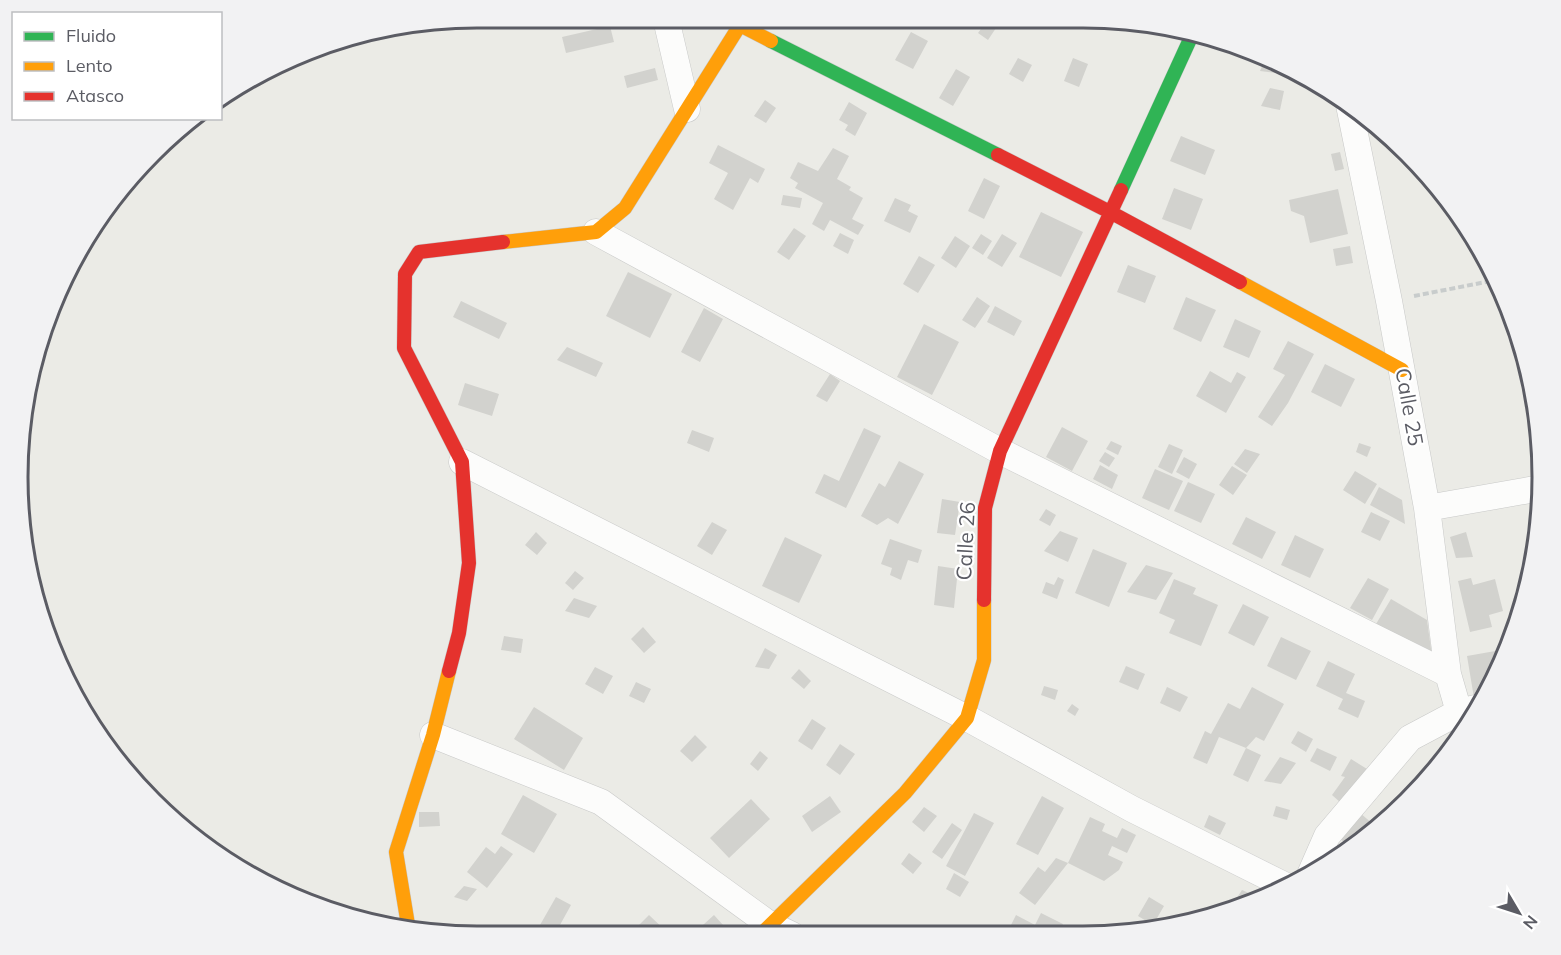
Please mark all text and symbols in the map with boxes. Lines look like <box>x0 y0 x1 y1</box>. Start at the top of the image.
legend <box>12 12 222 120</box>
text: Fluido <box>66 24 116 47</box>
text: Lento <box>66 54 113 77</box>
text: Atasco <box>66 84 124 107</box>
street label: Calle 25 <box>1390 366 1430 448</box>
street label: Calle 26 <box>950 501 980 581</box>
north arrow <box>1489 883 1549 943</box>
text: N <box>1519 911 1542 933</box>

